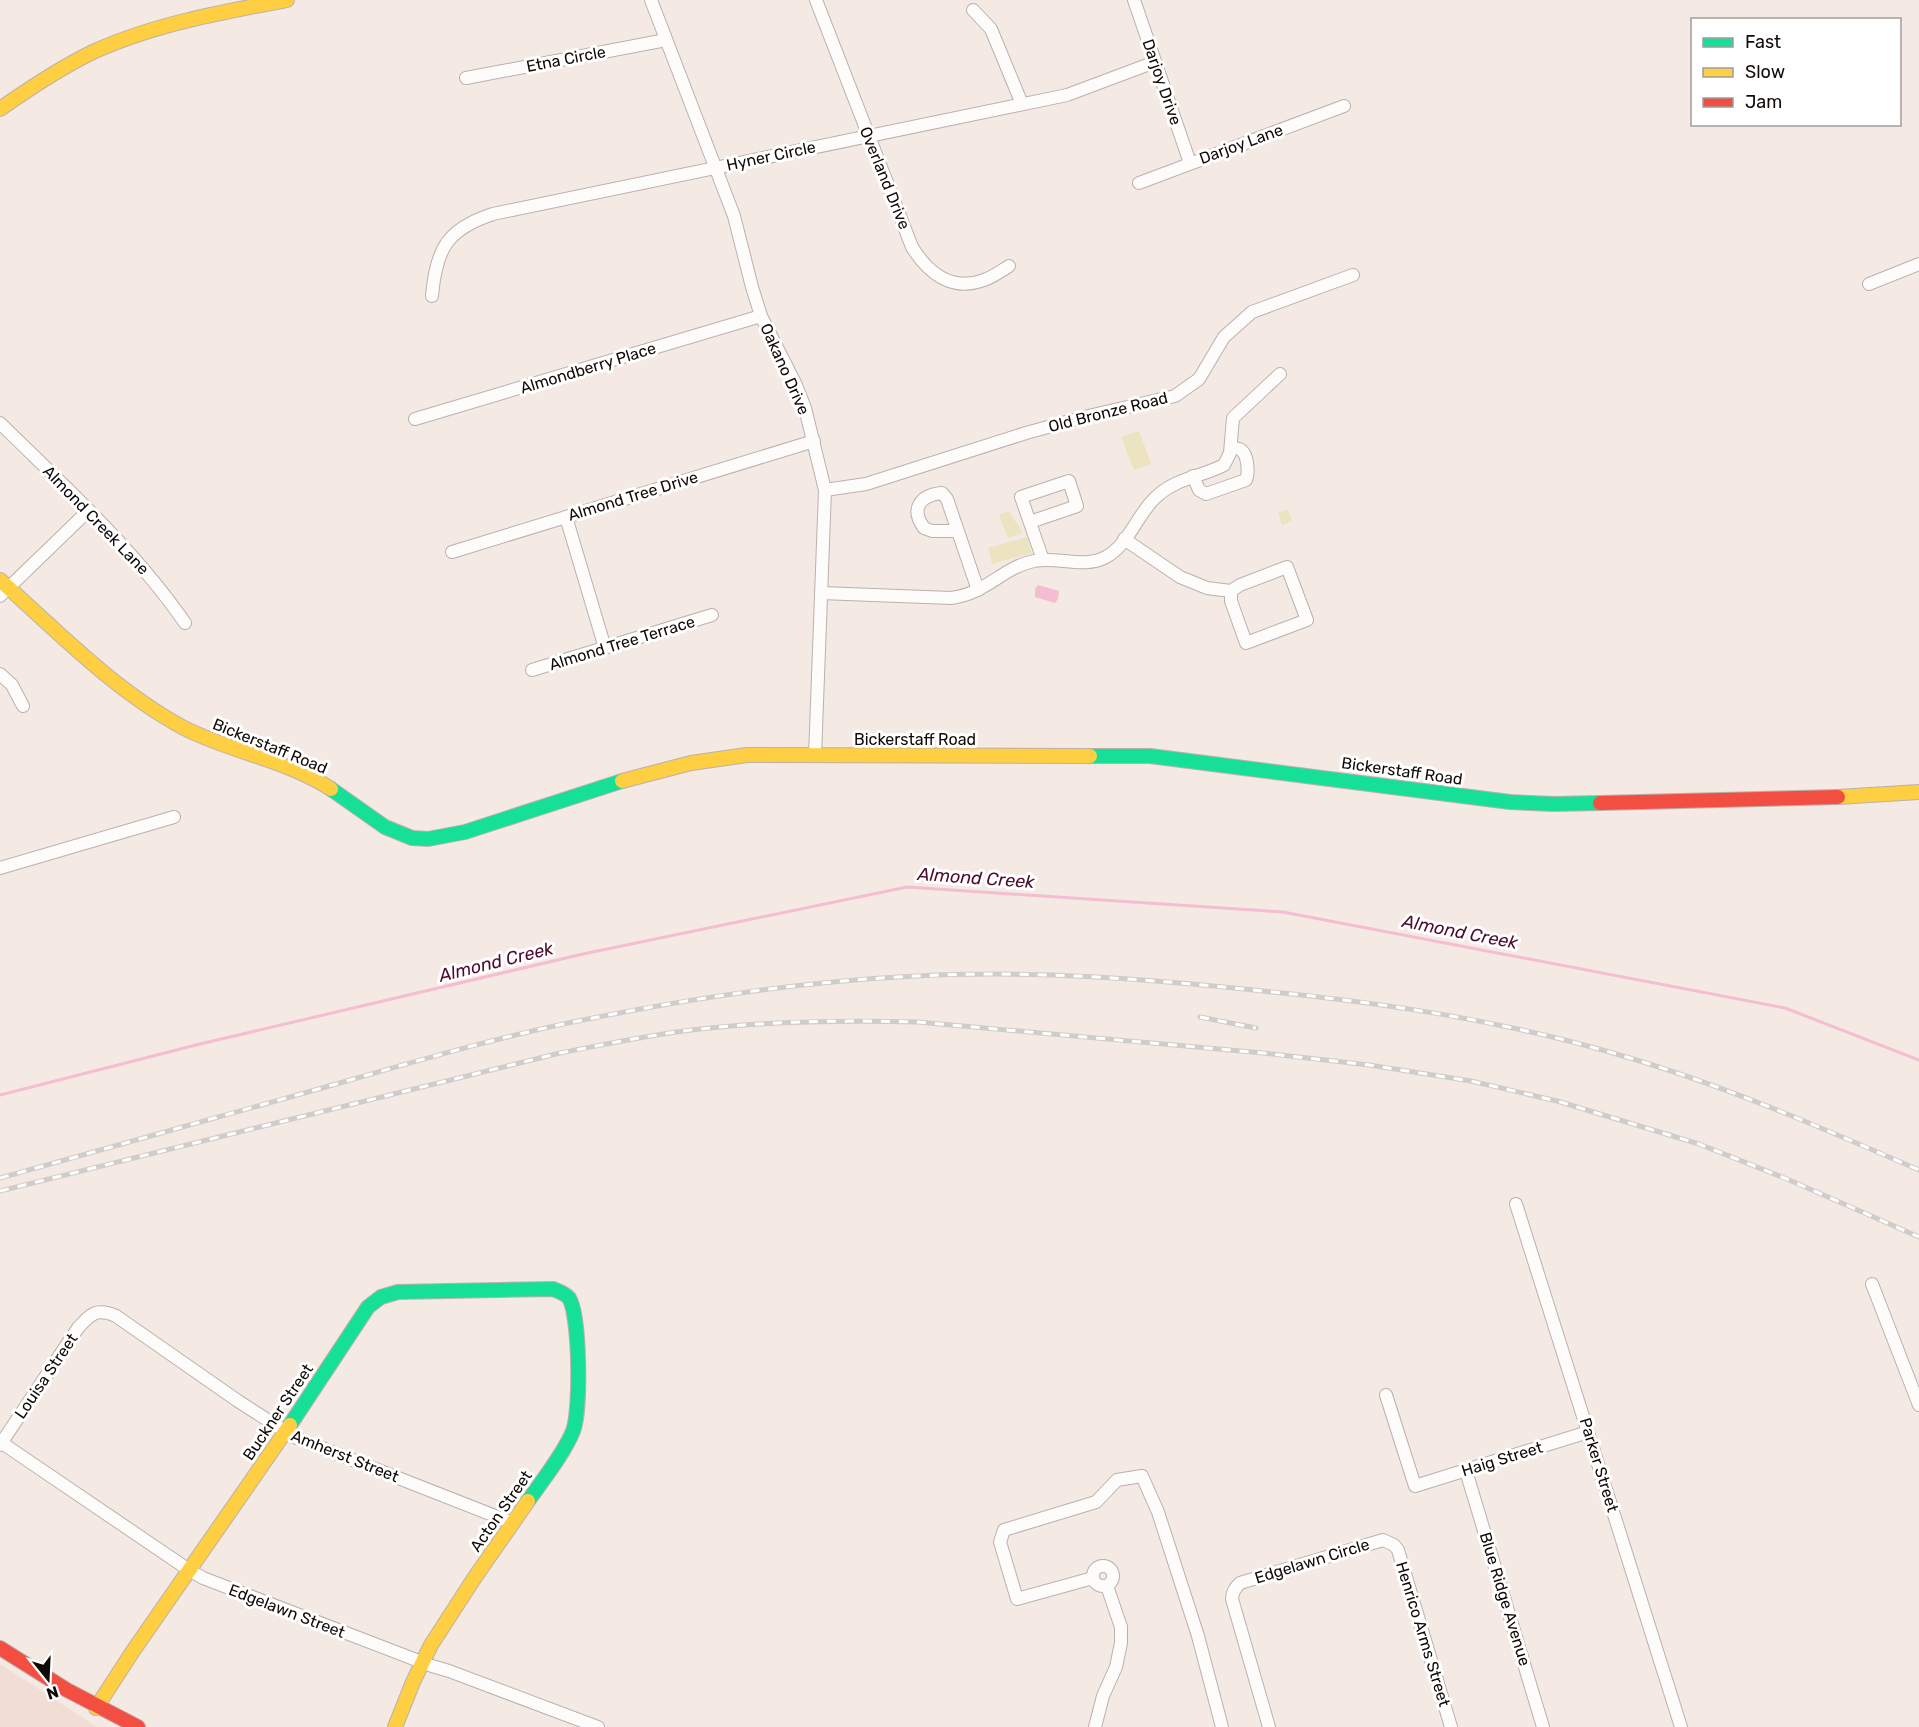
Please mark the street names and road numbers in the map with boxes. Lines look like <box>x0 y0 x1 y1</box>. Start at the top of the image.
street label: Darjoy Drive <box>1138 36 1186 128</box>
street label: Etna Circle <box>525 42 607 76</box>
street label: Darjoy Lane <box>1197 120 1285 168</box>
street label: Overland Drive <box>856 124 914 232</box>
street label: Hyner Circle <box>725 137 817 175</box>
street label: Oakano Drive <box>756 320 814 418</box>
street label: Almondberry Place <box>518 338 658 398</box>
street label: Old Bronze Road <box>1046 388 1170 436</box>
street label: Almond Creek Lane <box>39 462 153 578</box>
street label: Almond Tree Drive <box>566 467 700 525</box>
street label: Almond Tree Terrace <box>547 612 697 674</box>
street label: Bickerstaff Road <box>210 714 330 778</box>
street label: Bickerstaff Road <box>854 730 976 749</box>
street label: Bickerstaff Road <box>1340 753 1464 789</box>
street label: Louisa Street <box>11 1330 81 1422</box>
street label: Buckner Street <box>239 1360 317 1464</box>
street label: Parker Street <box>1576 1415 1622 1515</box>
street label: Amherst Street <box>288 1426 402 1486</box>
street label: Haig Street <box>1459 1438 1545 1480</box>
street label: Acton Street <box>466 1467 536 1555</box>
street label: Blue Ridge Avenue <box>1476 1530 1534 1668</box>
street label: Edgelawn Circle <box>1252 1535 1372 1587</box>
street label: Henrico Arms Street <box>1392 1559 1454 1709</box>
street label: Edgelawn Street <box>226 1580 348 1642</box>

